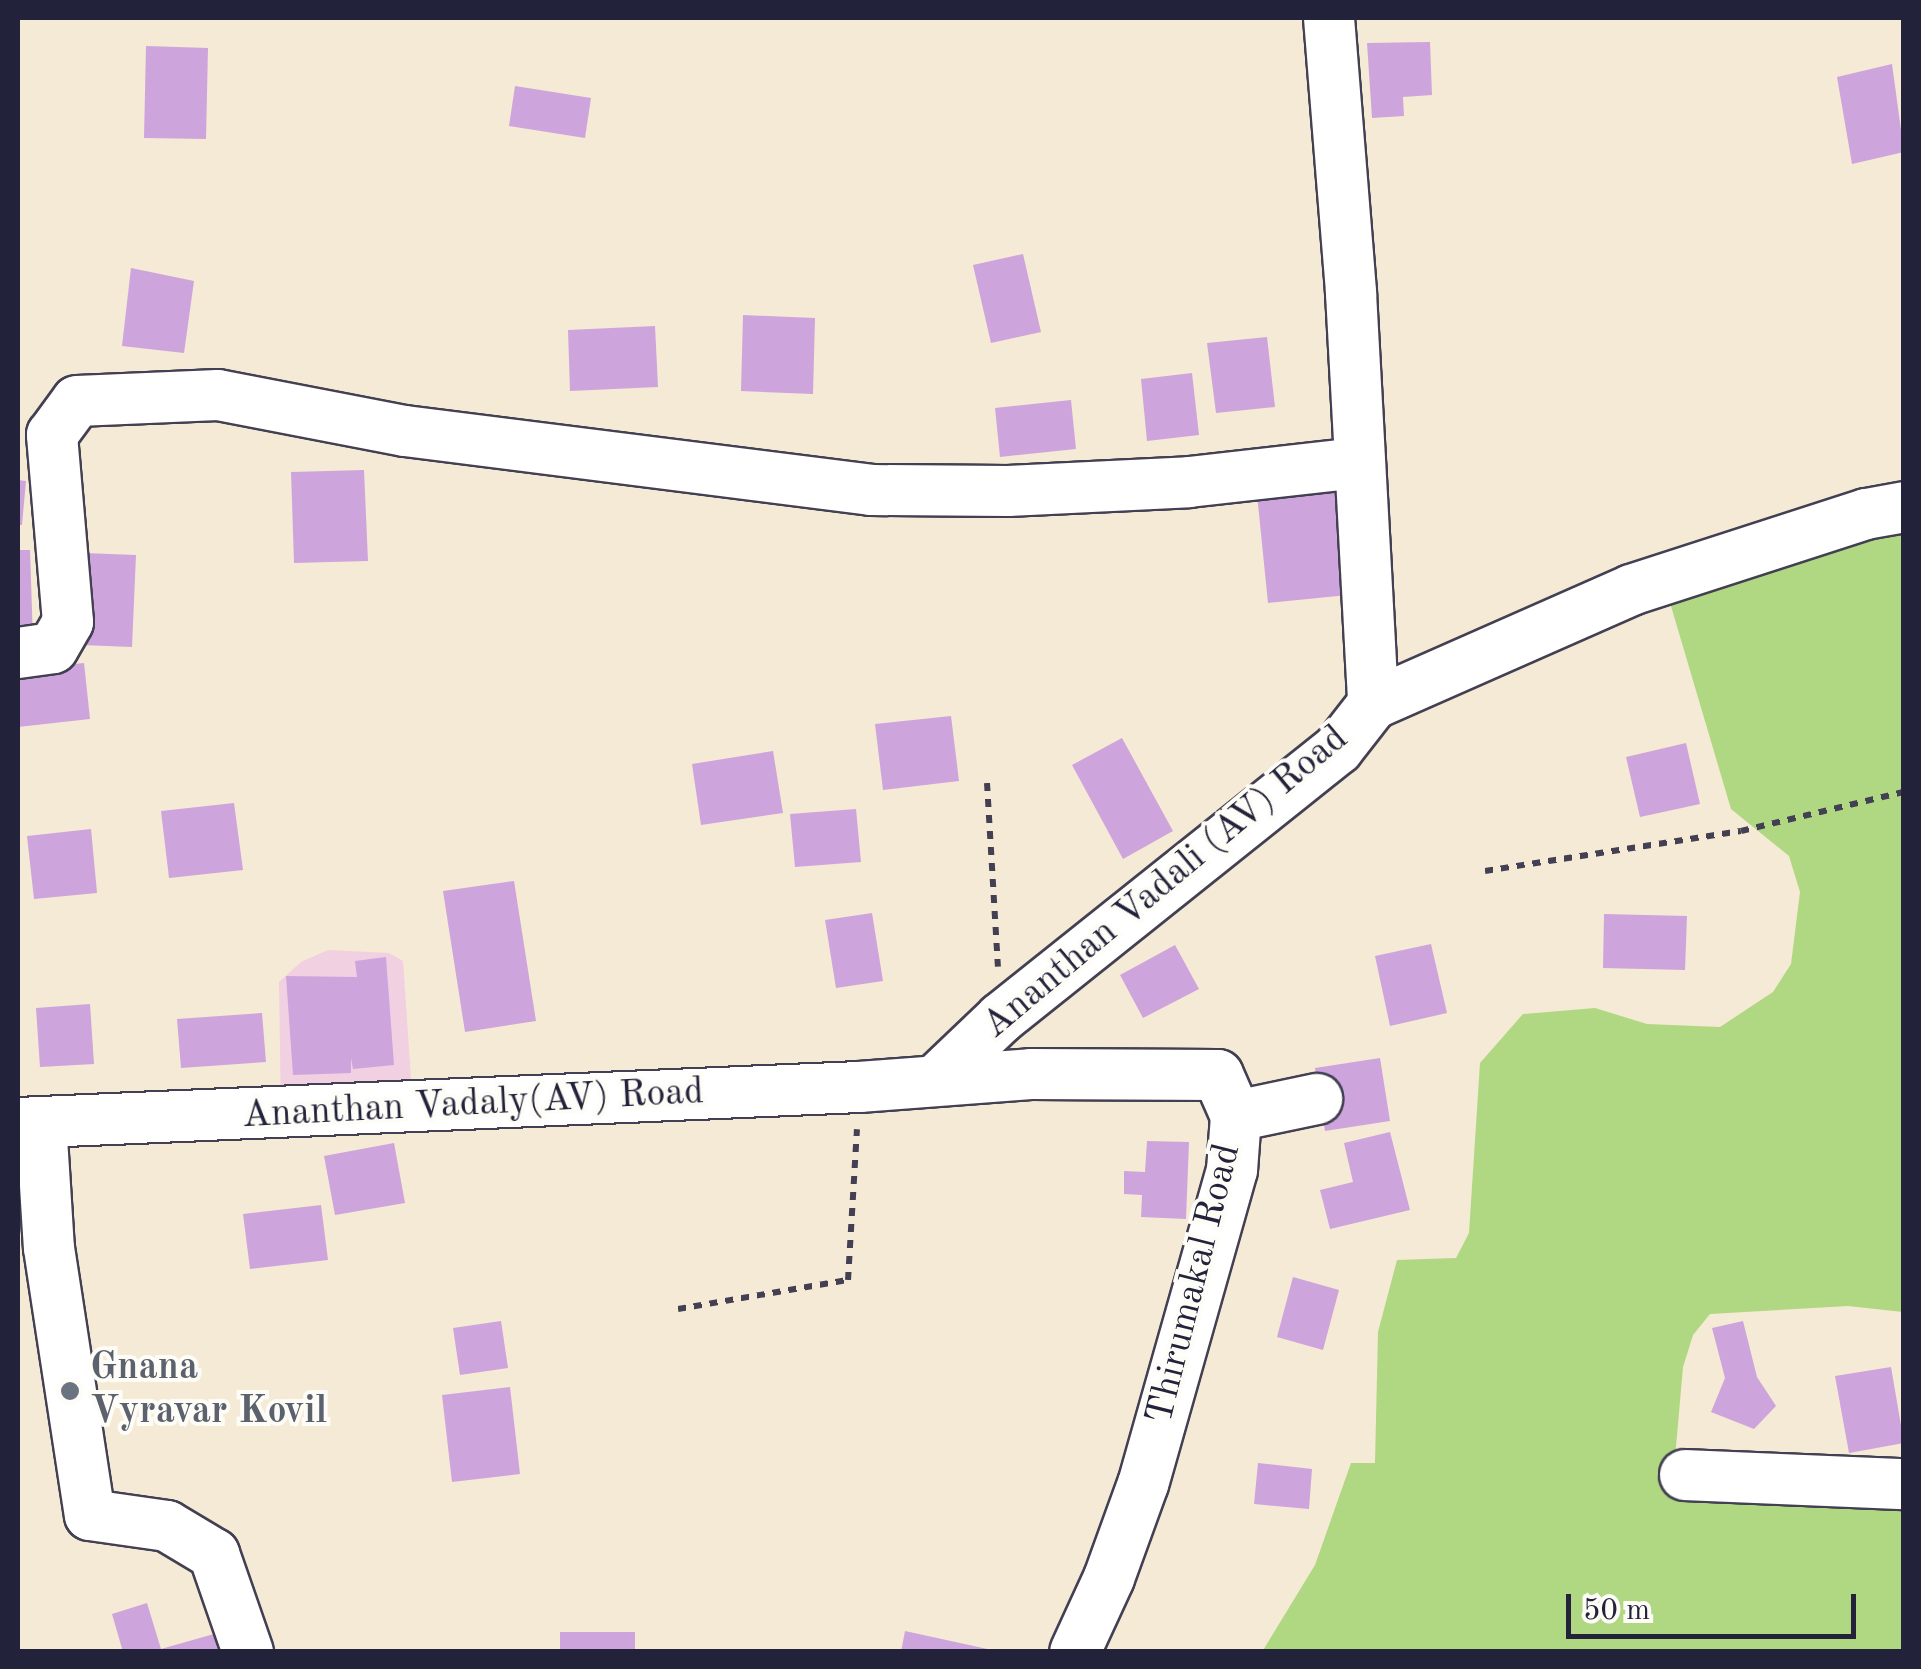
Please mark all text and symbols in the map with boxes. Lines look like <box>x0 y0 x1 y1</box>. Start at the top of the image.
street label: Ananthan Vadali (AV) Road <box>974 717 1358 1049</box>
street label: Ananthan Vadaly(AV) Road <box>241 1070 705 1140</box>
street label: Thirumakal Road <box>1138 1139 1252 1429</box>
place label: Gnana Vyravar Kovil <box>90 1346 327 1436</box>
marker: Gnana Vyravar Kovil <box>59 1380 81 1402</box>
scale bar <box>1571 1574 1861 1636</box>
text: 50 m <box>1583 1596 1650 1626</box>

